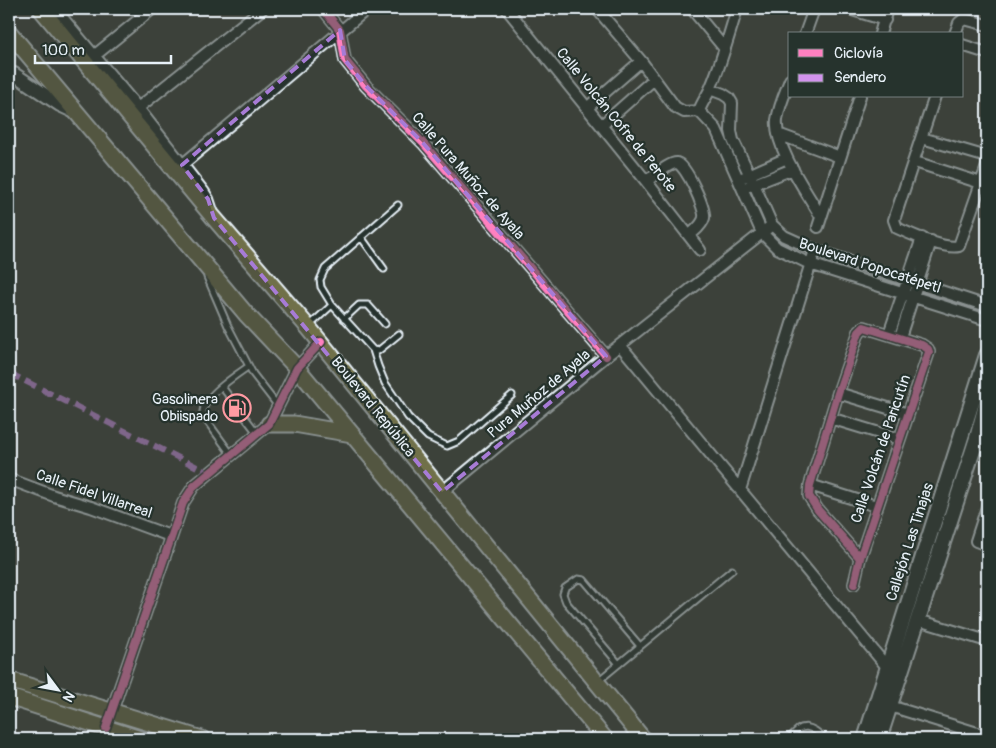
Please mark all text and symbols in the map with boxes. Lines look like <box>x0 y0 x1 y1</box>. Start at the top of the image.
scale bar <box>35 32 171 64</box>
legend <box>788 32 964 98</box>
text: 100 m <box>42 41 85 60</box>
street label: Calle Volcán Cofre de Perote <box>552 44 681 197</box>
text: Ciclovía <box>834 44 883 63</box>
text: Sendero <box>834 68 886 87</box>
street label: Calle Pura Muñoz de Ayala <box>407 108 529 244</box>
street label: Boulevard Popocatépetl <box>797 234 943 298</box>
street label: Pura Muñoz de Ayala <box>484 345 594 443</box>
street label: Boulevard República <box>327 353 419 461</box>
street label: Calle Volcán de Paricutín <box>847 372 915 526</box>
place label: Gasolinera Obiispado <box>152 390 218 426</box>
fuel station icon: Gasolinera Obiispado <box>222 393 252 423</box>
street label: Calle Fidel Villarreal <box>33 465 155 523</box>
street label: Callejón Las Tinajas <box>882 480 938 603</box>
north arrow <box>32 666 82 716</box>
text: N <box>59 688 78 705</box>

